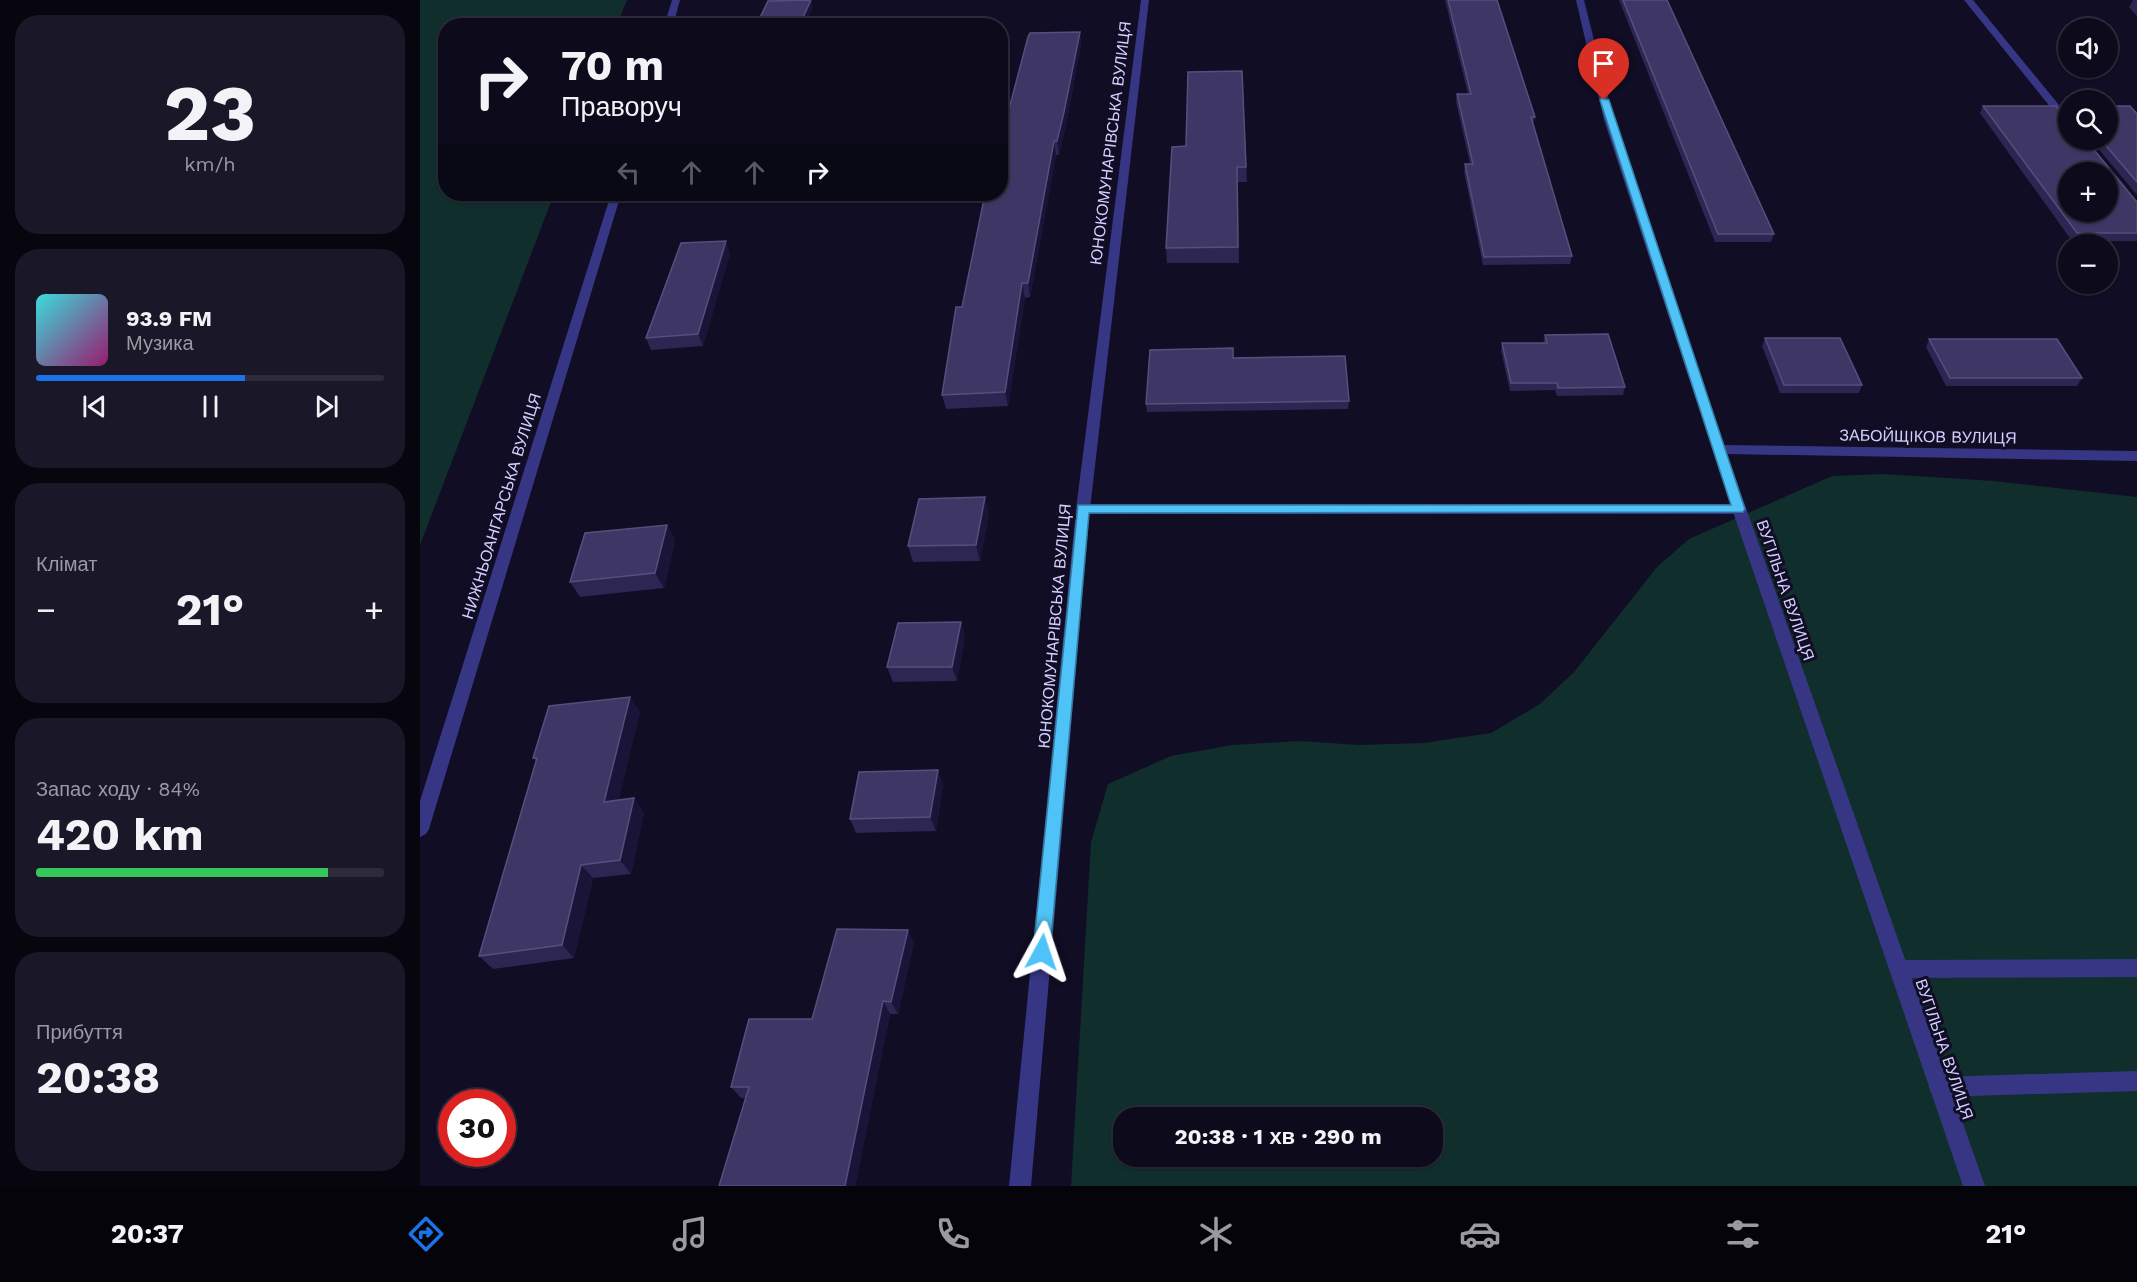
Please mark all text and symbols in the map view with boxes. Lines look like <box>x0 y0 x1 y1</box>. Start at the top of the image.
map controls <box>2058 18 2118 294</box>
button: sound <box>2058 18 2118 78</box>
street label: ЮНОКОМУНАРІВСЬКА ВУЛИЦЯ <box>1086 20 1135 266</box>
pin <box>1578 38 1629 100</box>
text: 70 m <box>561 41 664 90</box>
icon: right <box>462 42 540 120</box>
icon: arrive <box>1587 47 1620 80</box>
text: 23 <box>164 67 256 159</box>
button: search <box>2058 90 2118 150</box>
text: Праворуч <box>561 91 682 123</box>
text: km/h <box>184 152 236 176</box>
icon: left <box>612 156 645 189</box>
icon: ahead <box>675 156 708 189</box>
icon: ahead <box>738 156 771 189</box>
icon: right <box>801 156 834 189</box>
button: + <box>2058 162 2118 222</box>
button: − <box>2058 234 2118 294</box>
text: 93.9 FM <box>126 306 212 331</box>
text: Музика <box>126 331 194 355</box>
icon: previous <box>78 390 111 423</box>
icon: pause <box>194 390 227 423</box>
icon: next <box>310 390 343 423</box>
street label: НИЖНЬОАНГАРСЬКА ВУЛИЦЯ <box>458 391 545 621</box>
street label: ЗАБОЙЩIКОВ ВУЛИЦЯ <box>1839 425 2017 448</box>
street label: ЮНОКОМУНАРІВСЬКА ВУЛИЦЯ <box>1034 503 1075 749</box>
street label: ВУГІЛЬНА ВУЛИЦЯ <box>1753 517 1818 663</box>
text: Клімат <box>36 552 97 576</box>
text: 21° <box>176 583 244 636</box>
text: − <box>36 590 56 629</box>
text: + <box>364 590 384 629</box>
text: Запас ходу · 84% <box>36 777 200 801</box>
text: 420 km <box>36 808 204 861</box>
position arrow <box>1010 920 1074 984</box>
street label: ВУГІЛЬНА ВУЛИЦЯ <box>1912 976 1977 1122</box>
text: Прибуття <box>36 1020 123 1044</box>
text: 20:38 <box>36 1051 160 1104</box>
speed limit sign: 30 <box>438 1089 516 1167</box>
text: 20:38 · 1 хв · 290 m <box>1174 1124 1382 1149</box>
icon: directions <box>405 1213 447 1255</box>
icon: music <box>669 1213 711 1255</box>
icon: phone <box>932 1213 974 1255</box>
icon: climate <box>1195 1213 1237 1255</box>
icon: car <box>1459 1213 1501 1255</box>
icon: filters <box>1722 1213 1764 1255</box>
text: 20:37 <box>111 1218 184 1250</box>
text: 21° <box>1985 1218 2026 1250</box>

